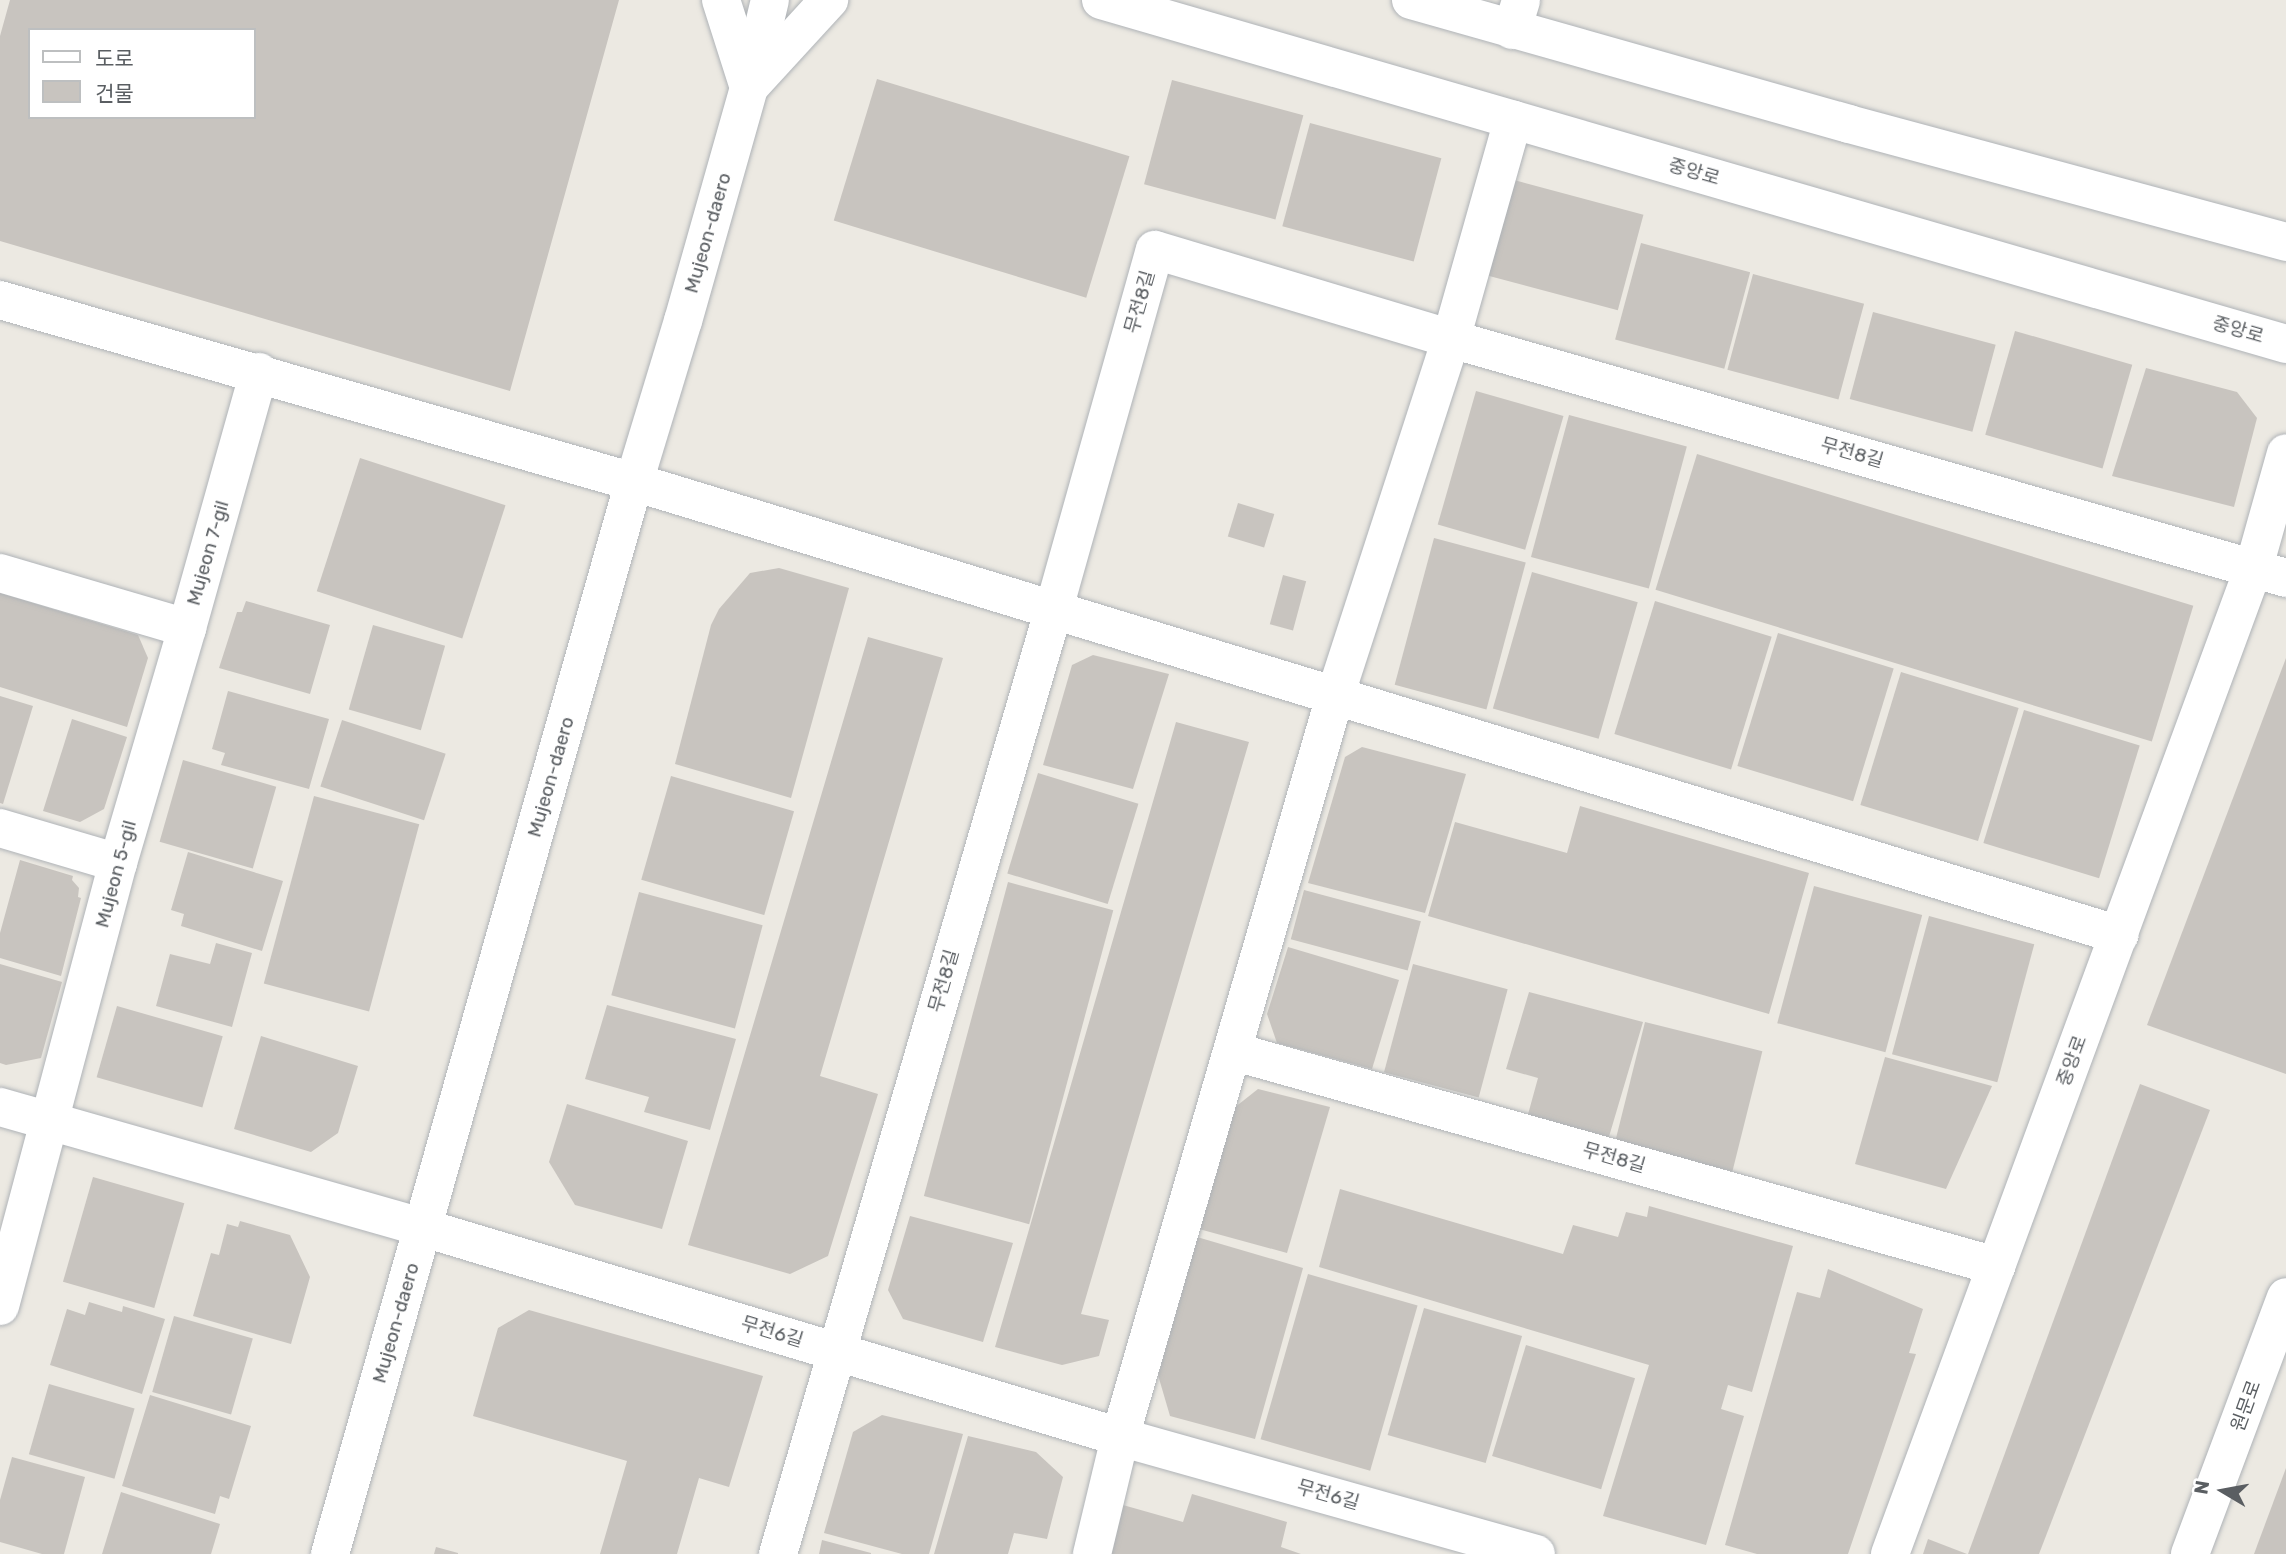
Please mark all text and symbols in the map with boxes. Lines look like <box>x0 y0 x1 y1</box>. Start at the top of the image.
legend <box>28 28 256 119</box>
text: 도로 <box>95 46 134 71</box>
text: 건물 <box>95 81 134 106</box>
street label: 중앙로 <box>1666 154 1722 190</box>
street label: Mujeon-daero <box>680 170 736 296</box>
street label: 무전8길 <box>1120 268 1160 336</box>
street label: 중앙로 <box>2210 312 2266 348</box>
street label: 무전8길 <box>1818 433 1886 473</box>
street label: Mujeon 7-gil <box>182 498 234 608</box>
street label: Mujeon-daero <box>523 714 579 840</box>
street label: Mujeon 5-gil <box>91 818 141 930</box>
street label: 무전8길 <box>924 947 964 1015</box>
street label: 중앙로 <box>2052 1032 2092 1090</box>
street label: 무전8길 <box>1580 1138 1648 1178</box>
street label: Mujeon-daero <box>368 1260 424 1386</box>
street label: 무전6길 <box>738 1312 806 1352</box>
street label: 원문로 <box>2226 1377 2266 1435</box>
north arrow <box>2188 1456 2258 1526</box>
street label: 무전6길 <box>1294 1475 1362 1515</box>
text: N <box>2189 1479 2214 1496</box>

